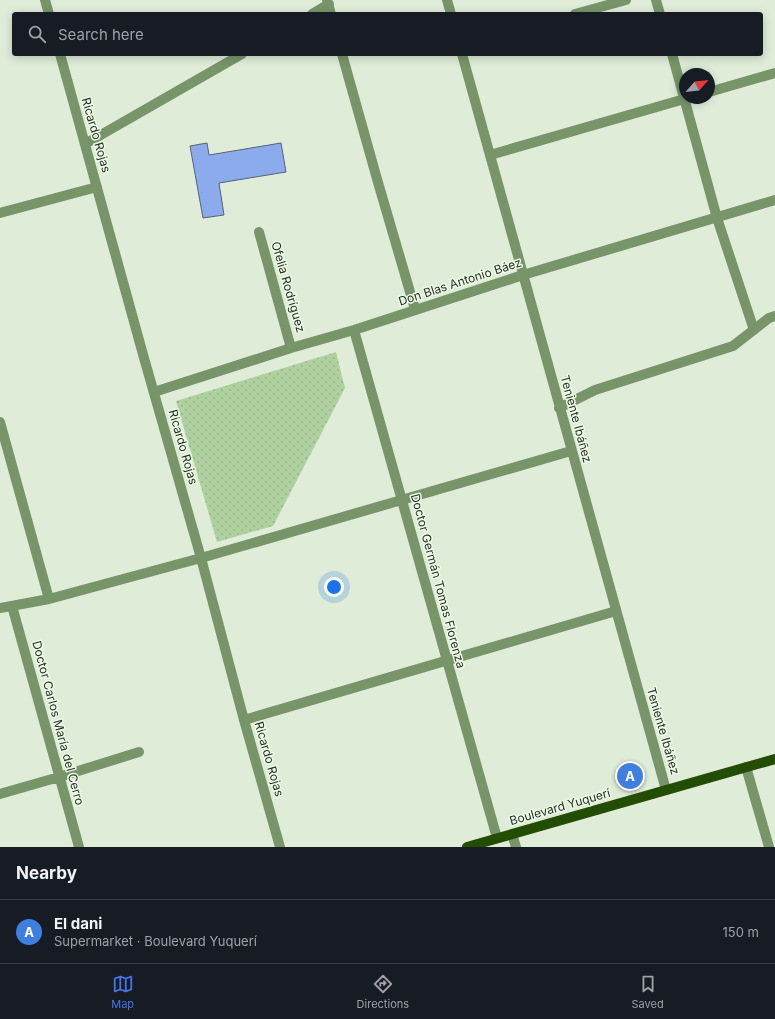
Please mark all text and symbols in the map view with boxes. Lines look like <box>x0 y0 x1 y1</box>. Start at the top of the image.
search box <box>12 12 763 56</box>
icon: search <box>26 23 48 45</box>
text: Search here <box>58 25 144 44</box>
north arrow <box>679 68 715 104</box>
street label: Ricardo Rojas <box>79 96 114 174</box>
street label: Ofelia Rodríguez <box>268 240 309 334</box>
street label: Don Blas Antonio Báez <box>396 255 523 309</box>
street label: Teniente Ibáñez <box>558 373 595 464</box>
street label: Ricardo Rojas <box>166 408 201 486</box>
street label: Doctor Germán Tomas Florenza <box>408 492 469 670</box>
your location <box>324 577 344 597</box>
street label: Doctor Carlos María del Cerro <box>29 639 88 807</box>
street label: Teniente Ibáñez <box>644 686 683 776</box>
street label: Ricardo Rojas <box>252 720 287 798</box>
pin: A <box>617 761 643 791</box>
street label: Boulevard Yuquerí <box>508 785 612 828</box>
text: Nearby <box>16 863 77 883</box>
text: El dani <box>54 914 102 933</box>
text: A <box>24 924 34 940</box>
text: 150 m <box>723 924 759 940</box>
text: Supermarket · Boulevard Yuquerí <box>54 933 257 949</box>
tab: Map <box>111 973 134 1011</box>
tab: Directions <box>357 973 409 1011</box>
tab: Saved <box>632 973 664 1011</box>

